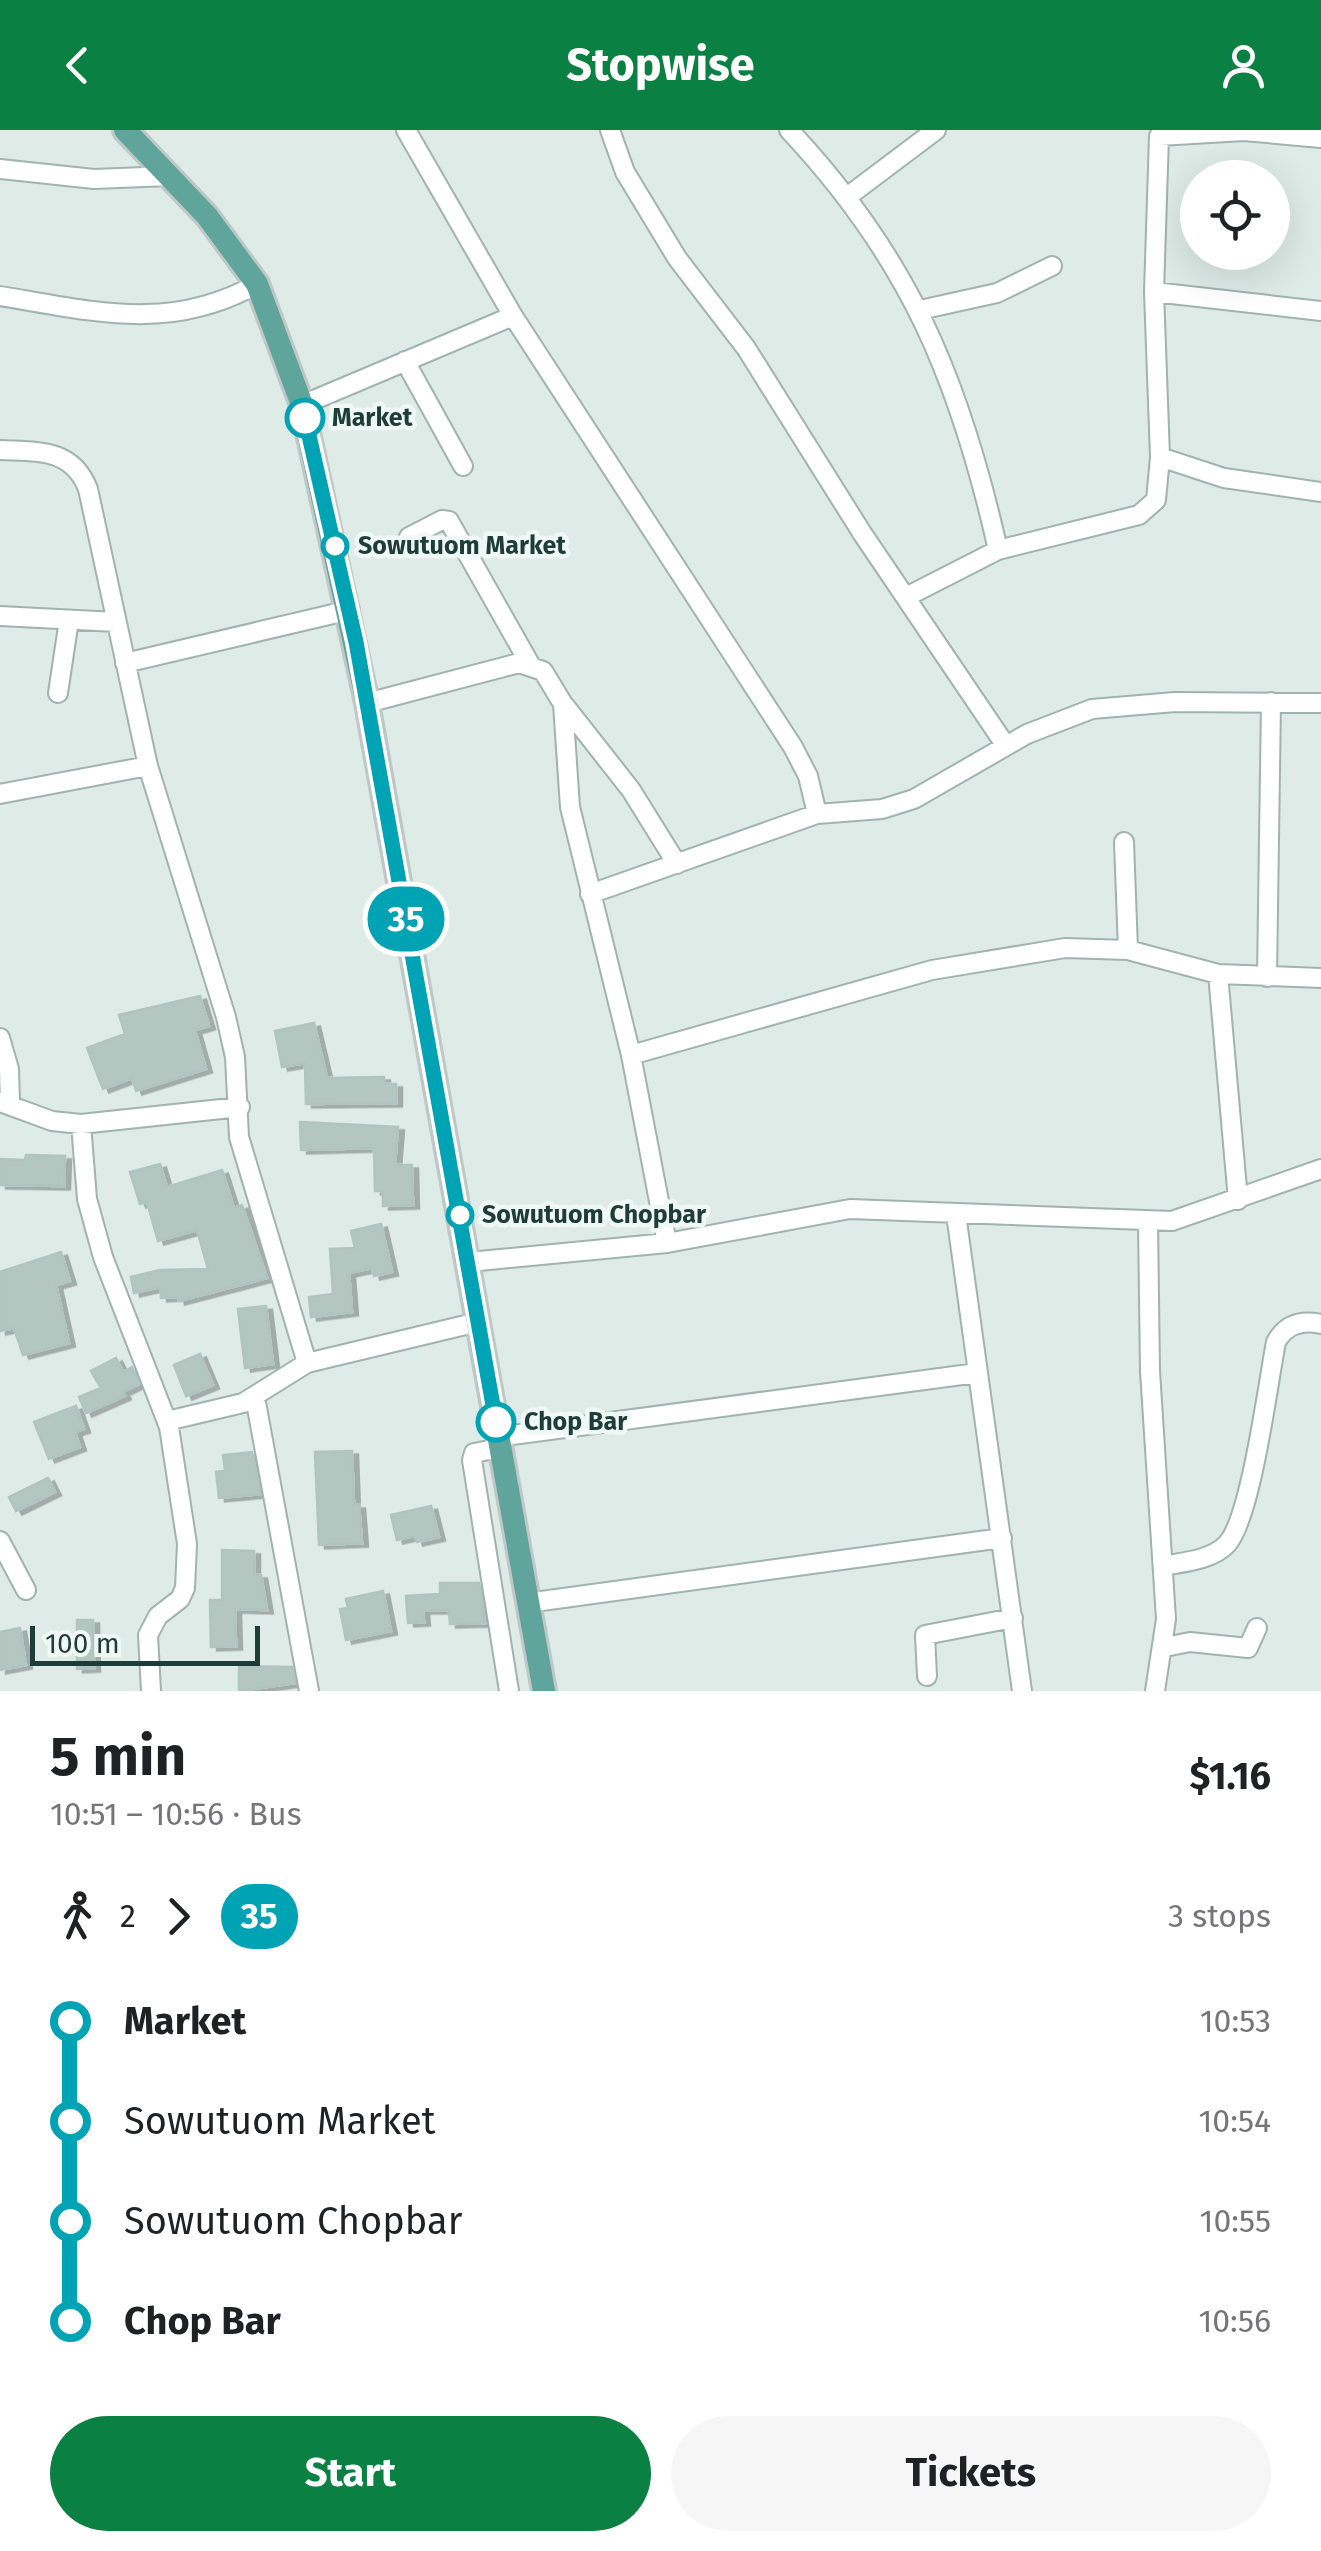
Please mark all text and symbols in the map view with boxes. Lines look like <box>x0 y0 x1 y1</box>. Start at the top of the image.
icon: back <box>50 38 105 93</box>
text: Stopwise <box>566 38 755 92</box>
icon: person <box>1216 38 1271 93</box>
map controls <box>1180 160 1290 270</box>
button: locate <box>1180 160 1290 270</box>
marker: Market <box>286 399 324 437</box>
place label: Market <box>332 403 413 433</box>
place label: Sowutuom Market <box>358 531 566 561</box>
marker: Sowutuom Market <box>322 533 348 559</box>
line badge: 35 <box>361 886 451 952</box>
text: 35 <box>388 898 424 940</box>
place label: Sowutuom Chopbar <box>482 1200 707 1230</box>
marker: Sowutuom Chopbar <box>447 1202 473 1228</box>
marker: Chop Bar <box>477 1403 515 1441</box>
place label: Chop Bar <box>524 1407 628 1437</box>
scale bar <box>30 1621 260 1666</box>
text: 100 m <box>45 1627 120 1660</box>
text: 5 min <box>50 1724 186 1790</box>
text: $1.16 <box>1189 1753 1271 1799</box>
text: 10:51 – 10:56 · Bus <box>50 1795 302 1833</box>
icon: walk <box>50 1889 105 1944</box>
icon: forward <box>151 1889 206 1944</box>
text: 35 <box>241 1895 278 1937</box>
text: 2 <box>120 1897 136 1935</box>
text: 3 stops <box>1168 1897 1271 1935</box>
text: Market <box>124 1998 246 2044</box>
text: 10:53 <box>1200 2002 1271 2040</box>
text: Sowutuom Market <box>124 2098 435 2144</box>
text: 10:54 <box>1198 2102 1271 2140</box>
text: Sowutuom Chopbar <box>124 2198 462 2244</box>
text: 10:55 <box>1200 2202 1271 2240</box>
text: Chop Bar <box>124 2298 281 2344</box>
text: 10:56 <box>1198 2302 1271 2340</box>
button: Start <box>50 2416 651 2531</box>
button: Tickets <box>671 2416 1271 2531</box>

